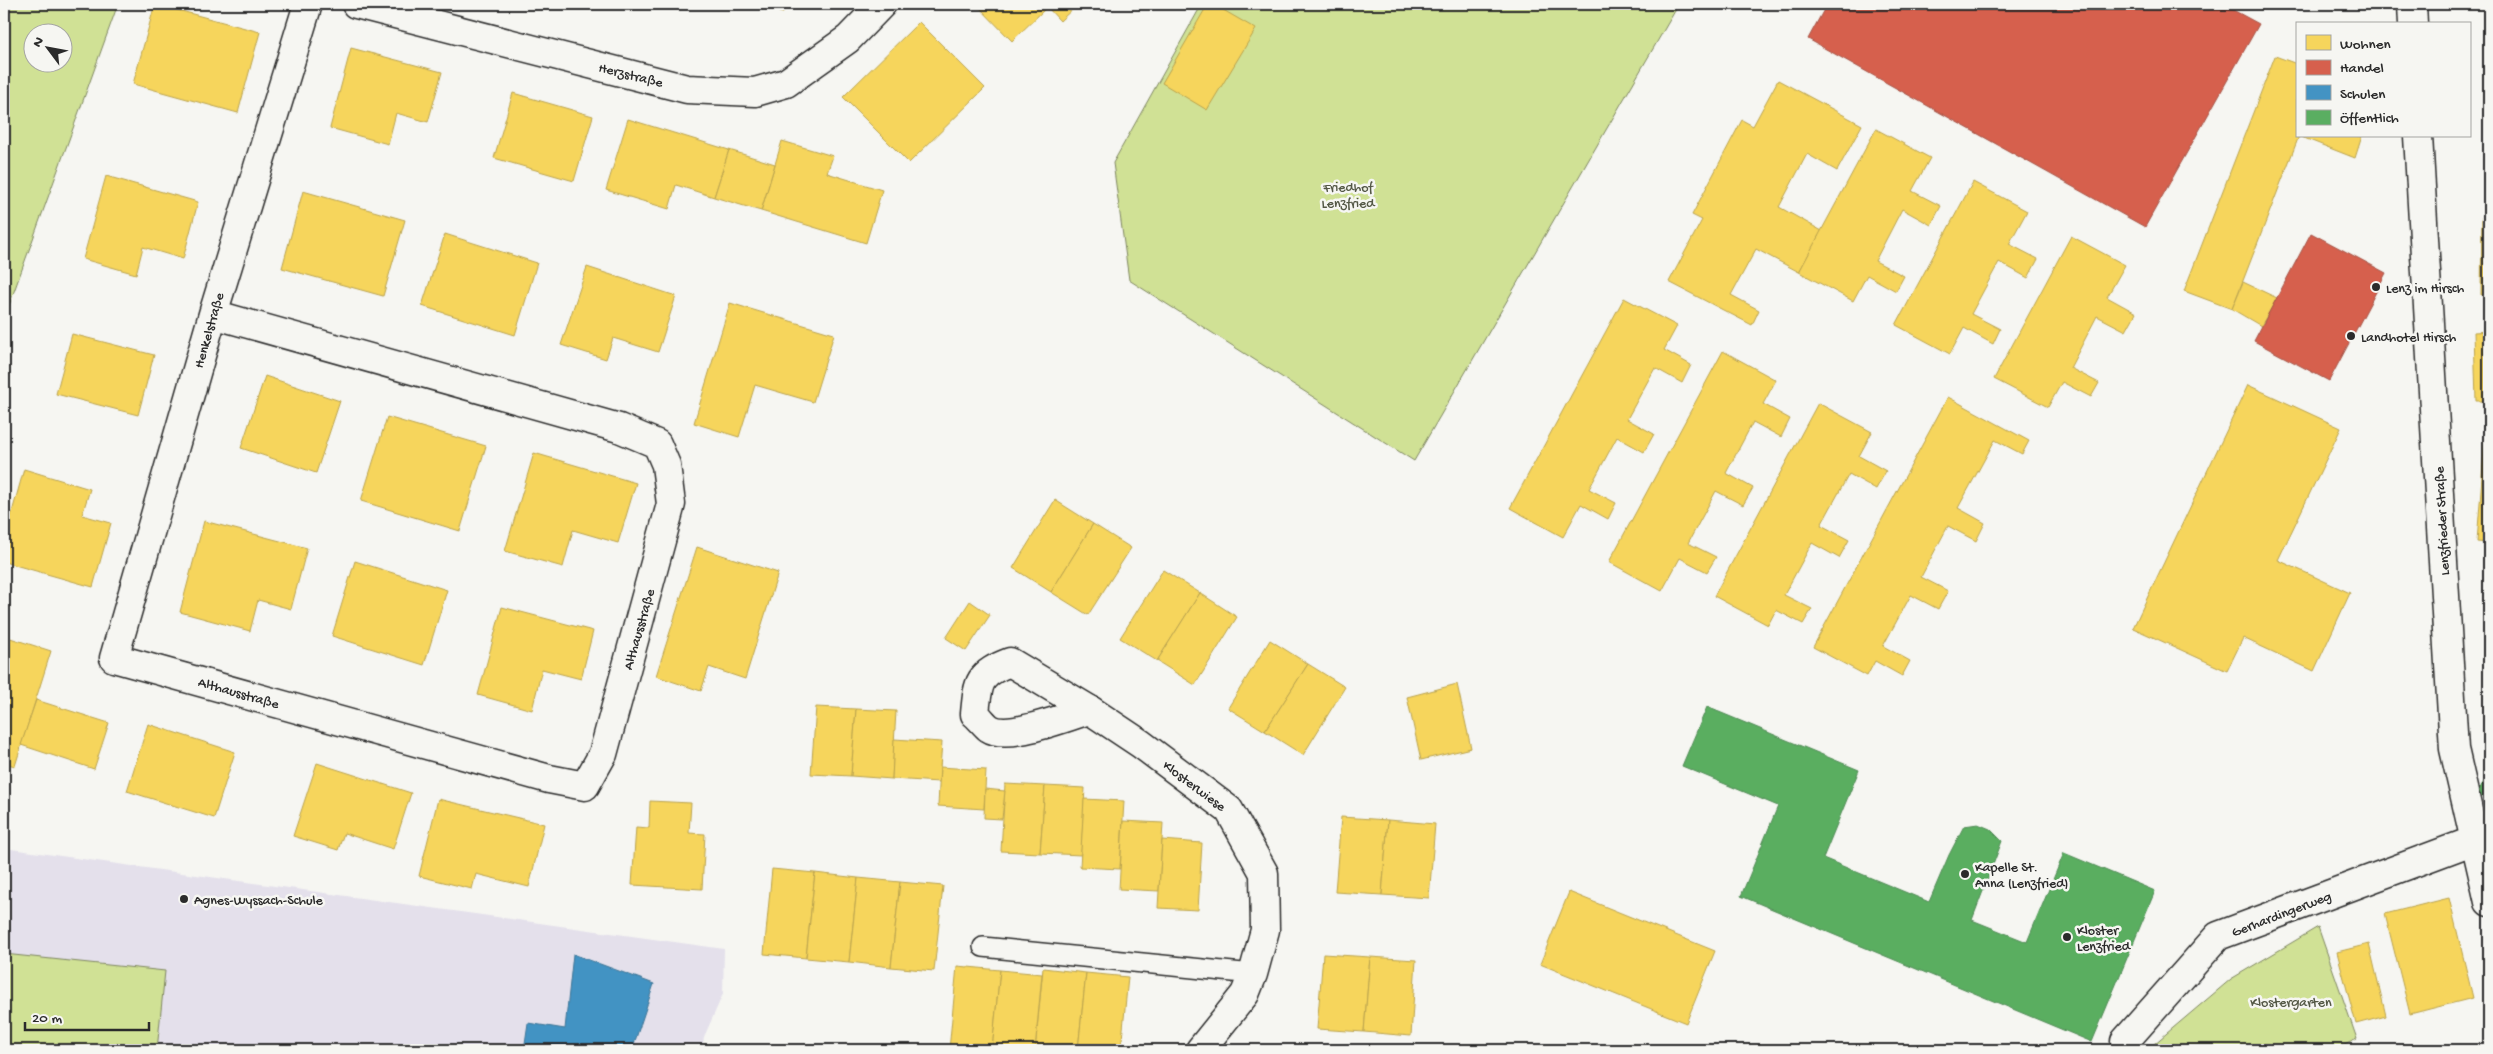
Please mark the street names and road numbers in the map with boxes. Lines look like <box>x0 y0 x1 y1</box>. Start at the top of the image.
street label: Herzstraße <box>596 60 665 93</box>
street label: Henkelstraße <box>192 290 230 370</box>
street label: Lenzfrieder Straße <box>2432 465 2455 576</box>
street label: Althausstraße <box>621 587 660 672</box>
street label: Althausstraße <box>196 675 281 714</box>
street label: Klosterwiese <box>1159 758 1229 817</box>
street label: Gerhardingerweg <box>2230 889 2334 942</box>

